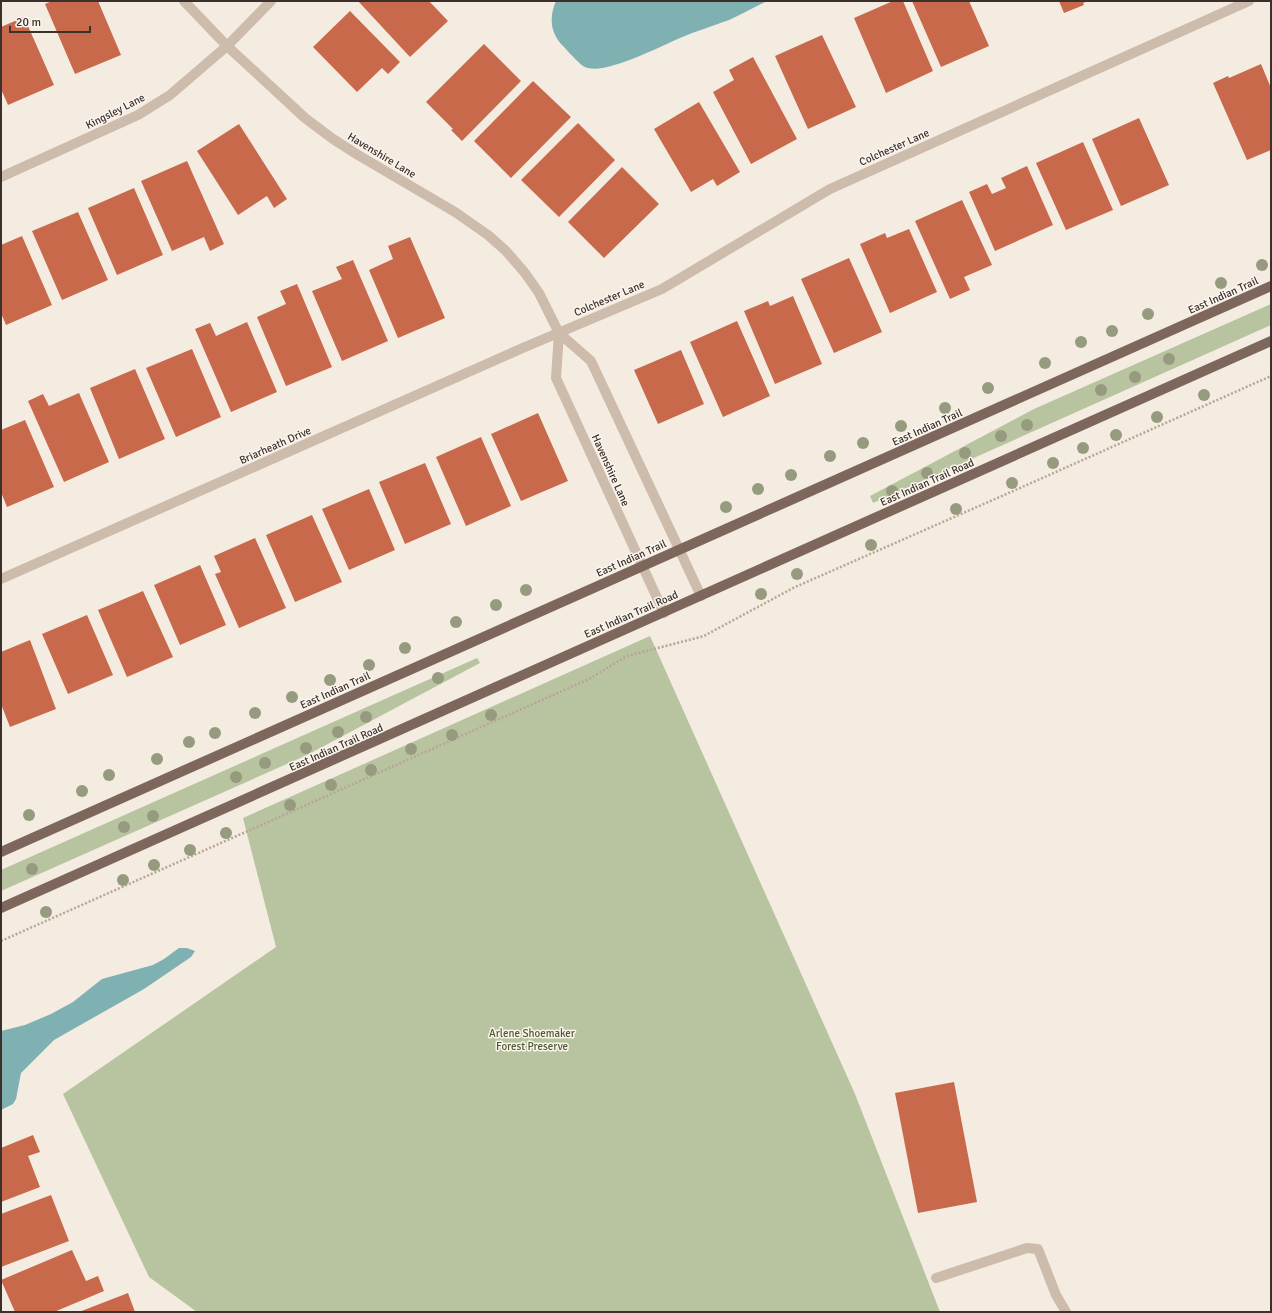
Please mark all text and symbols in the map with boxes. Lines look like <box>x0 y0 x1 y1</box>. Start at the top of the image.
scale bar <box>10 8 90 34</box>
text: 20 m <box>16 15 41 30</box>
street label: Kingsley Lane <box>83 91 147 132</box>
street label: Colchester Lane <box>857 126 931 169</box>
street label: Havenshire Lane <box>345 130 418 181</box>
street label: East Indian Trail <box>1186 274 1260 317</box>
street label: Colchester Lane <box>572 278 646 319</box>
street label: East Indian Trail <box>890 406 964 449</box>
street label: Briarheath Drive <box>237 424 313 467</box>
street label: Havenshire Lane <box>589 432 632 508</box>
street label: East Indian Trail Road <box>878 456 976 509</box>
street label: East Indian Trail <box>594 537 668 580</box>
street label: East Indian Trail Road <box>582 588 680 641</box>
street label: East Indian Trail <box>298 669 372 712</box>
street label: East Indian Trail Road <box>287 721 385 774</box>
park label: Arlene Shoemaker Forest Preserve <box>489 1027 575 1053</box>

